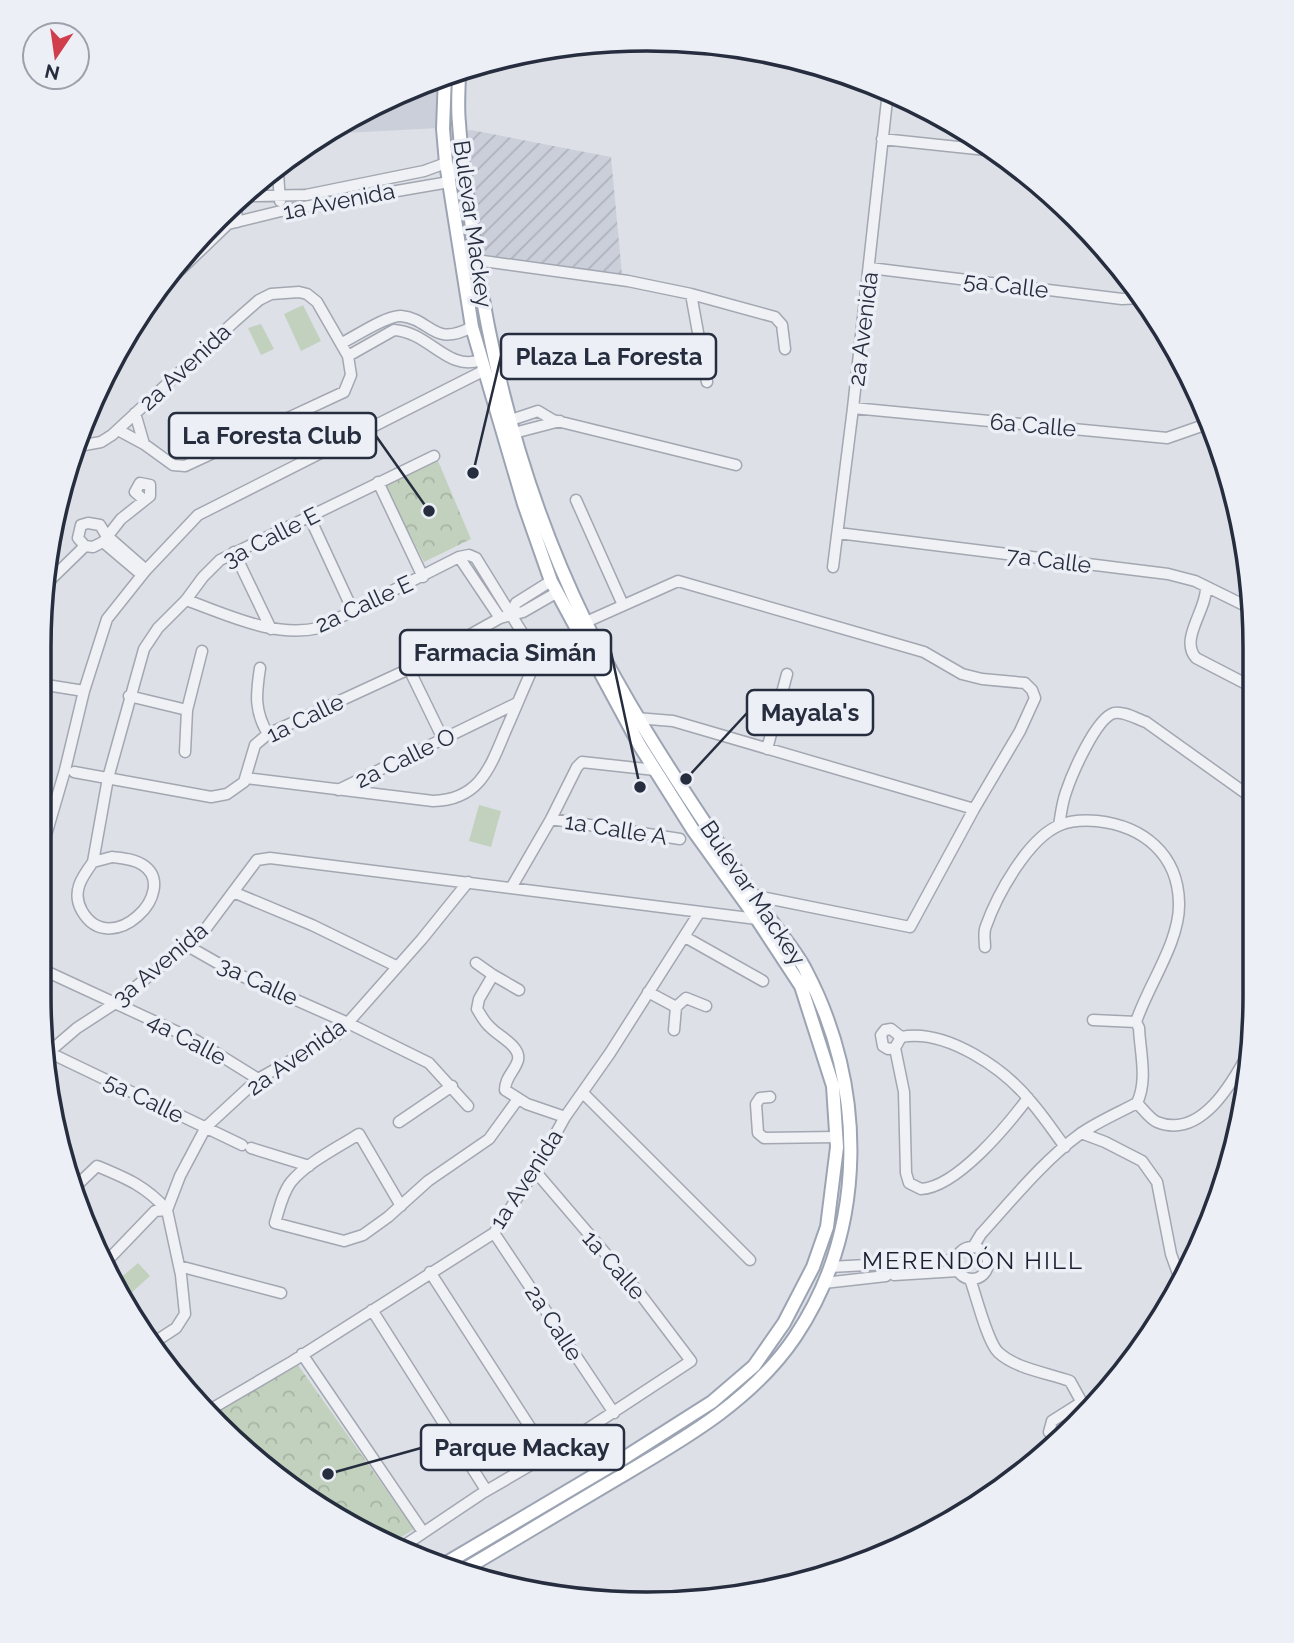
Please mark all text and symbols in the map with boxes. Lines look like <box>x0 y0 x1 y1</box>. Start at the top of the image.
north arrow <box>21 21 91 91</box>
text: N <box>43 60 62 85</box>
street label: Bulevar Mackey <box>448 139 499 309</box>
street label: 1a Avenida <box>281 176 397 225</box>
street label: 5a Calle <box>962 266 1050 303</box>
street label: 2a Avenida <box>842 270 883 388</box>
street label: 2a Avenida <box>133 318 236 416</box>
callout: Plaza La Foresta <box>501 334 716 379</box>
text: Plaza La Foresta <box>515 342 703 371</box>
street label: 6a Calle <box>989 407 1077 442</box>
callout: La Foresta Club <box>169 413 376 458</box>
text: La Foresta Club <box>182 421 362 450</box>
street label: 3a Calle E <box>218 501 324 572</box>
street label: 7a Calle <box>1005 541 1093 578</box>
street label: 2a Calle E <box>311 569 417 638</box>
callout: Farmacia Simán <box>400 630 611 675</box>
text: Farmacia Simán <box>414 638 596 667</box>
street label: 1a Calle <box>262 687 348 748</box>
callout: Mayala's <box>747 690 873 735</box>
text: Mayala's <box>761 698 859 727</box>
street label: 2a Calle O <box>350 722 459 793</box>
street label: 1a Calle A <box>563 807 670 850</box>
street label: Bulevar Mackey <box>695 815 812 970</box>
street label: 3a Avenida <box>107 916 213 1011</box>
street label: 3a Calle <box>214 950 302 1011</box>
street label: 4a Calle <box>143 1007 231 1071</box>
street label: 2a Avenida <box>241 1013 351 1101</box>
street label: 5a Calle <box>100 1067 188 1128</box>
street label: 1a Avenida <box>484 1124 568 1233</box>
street label: 1a Calle <box>577 1225 652 1305</box>
district label: MERENDÓN HILL <box>862 1246 1084 1275</box>
street label: 2a Calle <box>520 1280 589 1366</box>
callout: Parque Mackay <box>421 1425 624 1470</box>
text: Parque Mackay <box>434 1433 610 1462</box>

